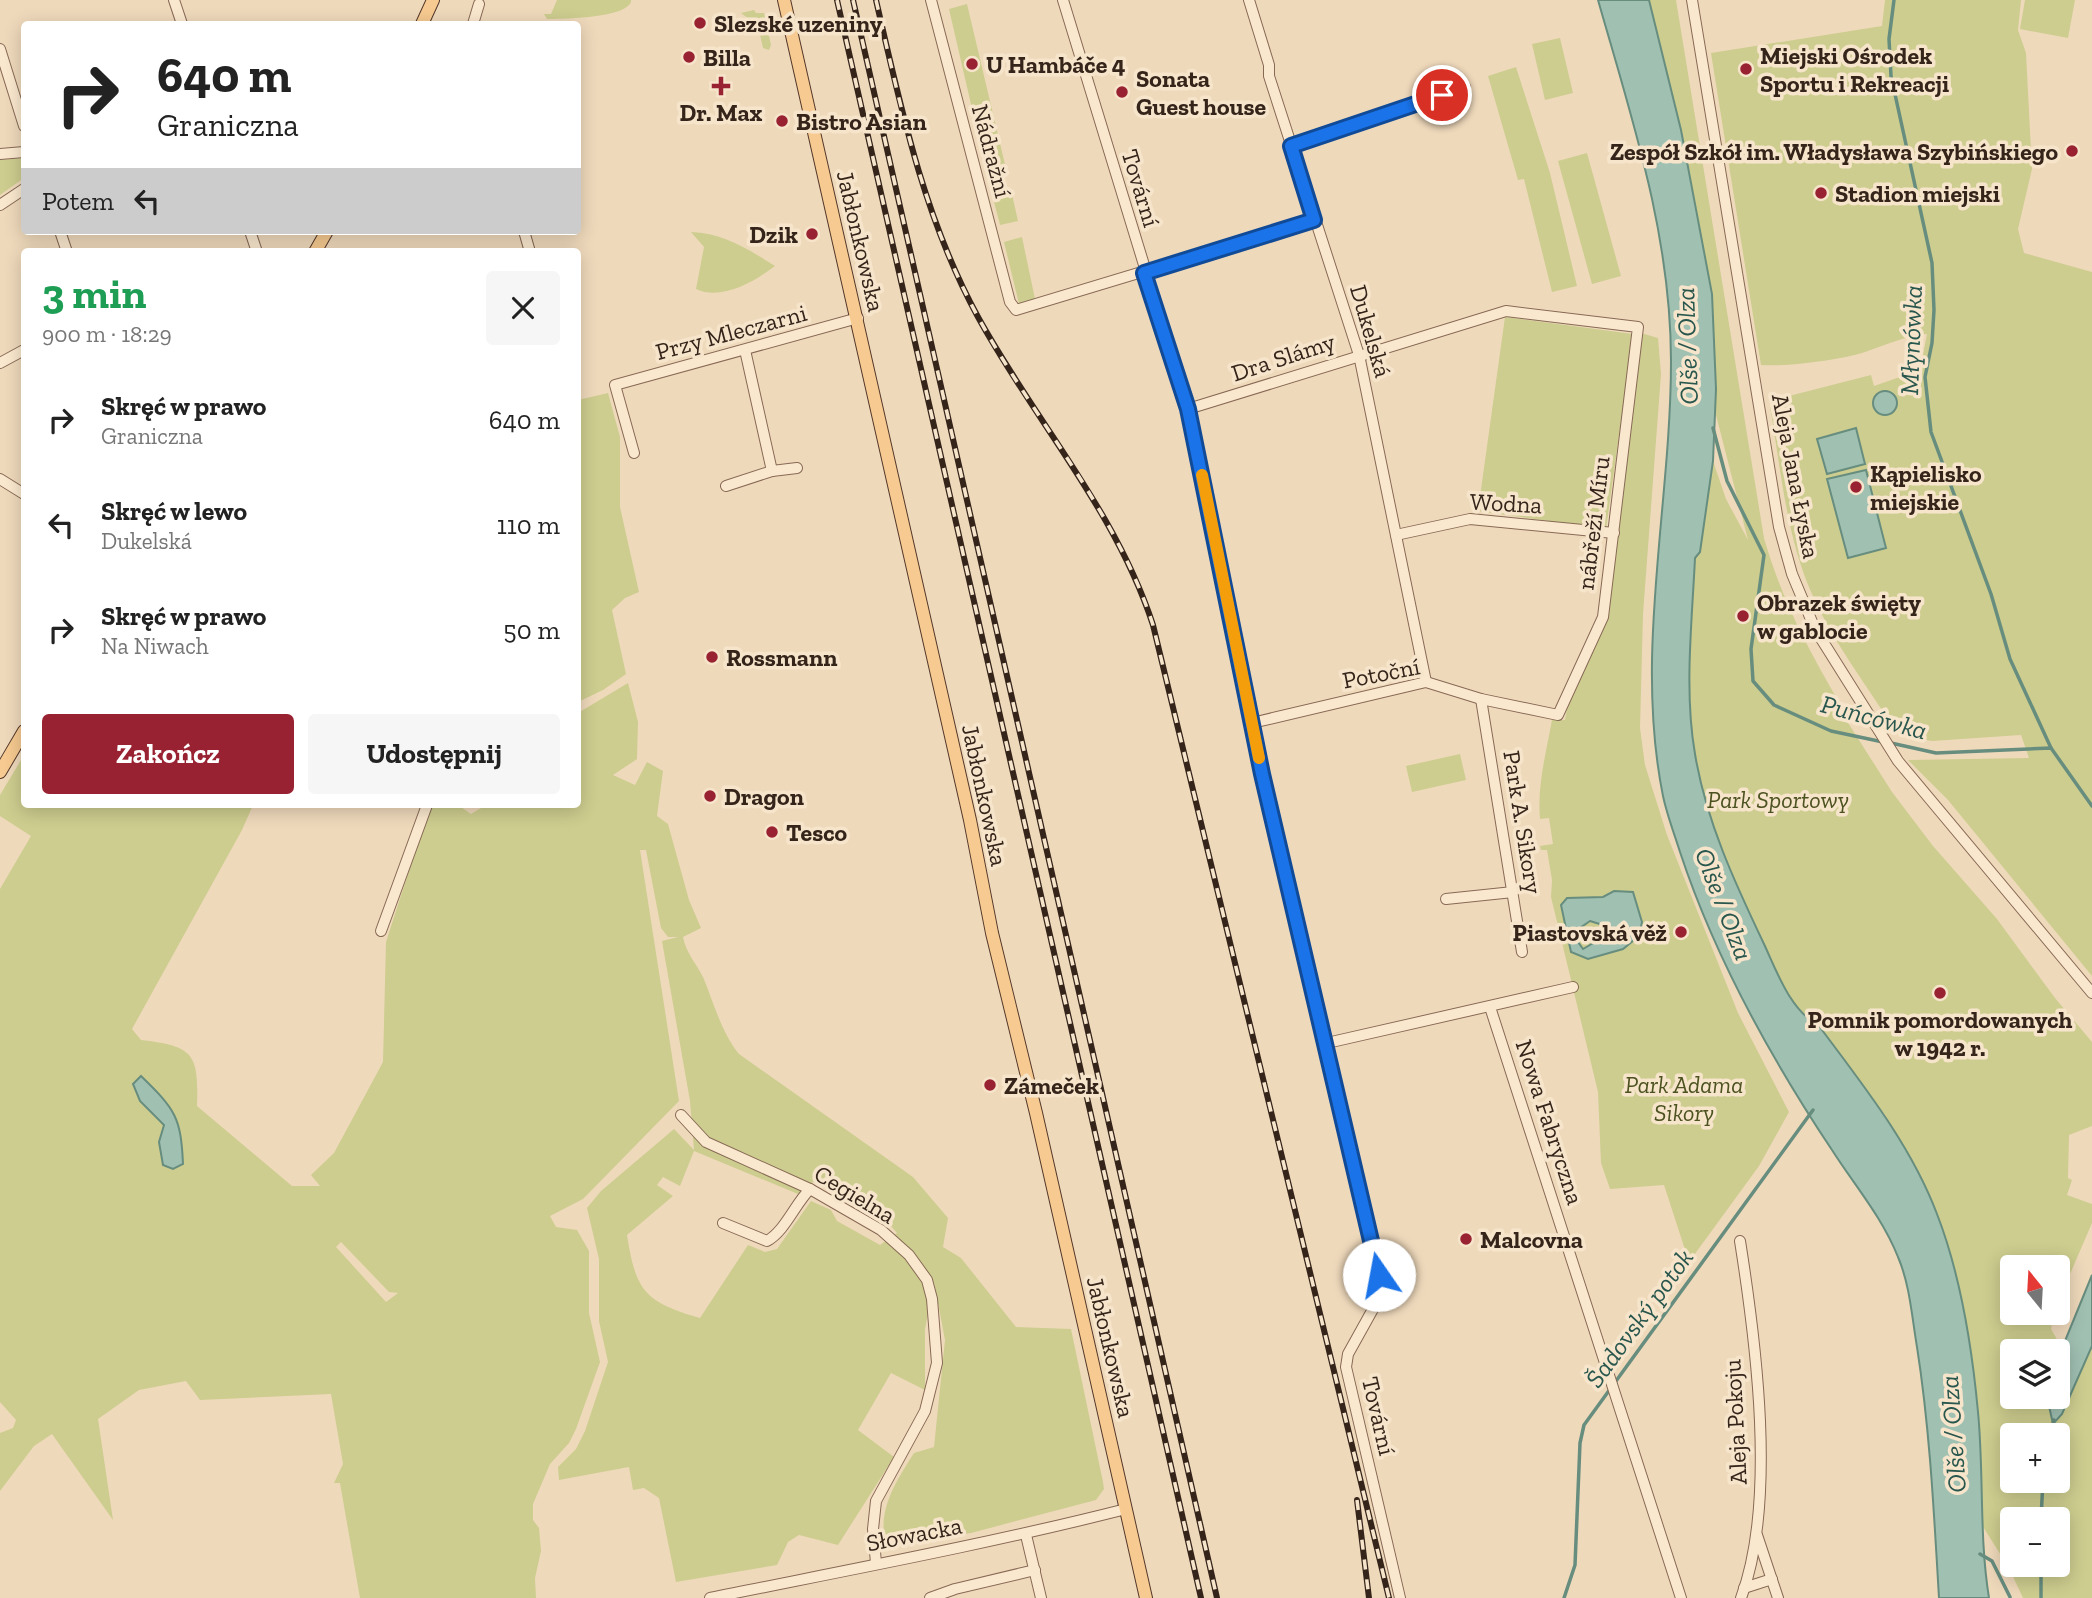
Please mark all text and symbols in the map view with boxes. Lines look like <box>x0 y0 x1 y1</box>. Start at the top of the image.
place label: Slezské uzeniny <box>714 9 883 38</box>
marker: Slezské uzeniny <box>692 15 708 31</box>
place label: Miejski Ośrodek Sportu i Rekreacji <box>1760 41 1949 98</box>
place label: Billa <box>703 43 751 72</box>
text: 640 m <box>157 46 292 105</box>
icon: right <box>42 49 133 140</box>
marker: Billa <box>681 49 697 65</box>
place label: U Hambáče 4 <box>986 50 1126 79</box>
marker: U Hambáče 4 <box>964 56 980 72</box>
marker: Miejski Ośrodek Sportu i Rekreacji <box>1738 61 1754 77</box>
place label: Sonata Guest house <box>1136 64 1267 121</box>
pin <box>1412 65 1472 125</box>
icon: arrive <box>1423 76 1461 114</box>
marker: Dr. Max <box>713 78 729 94</box>
marker: Sonata Guest house <box>1114 84 1130 100</box>
place label: Dr. Max <box>680 98 763 127</box>
street label: Nádražní <box>966 101 1018 201</box>
text: Graniczna <box>157 106 299 144</box>
place label: Bistro Asian <box>796 107 927 136</box>
marker: Bistro Asian <box>774 113 790 129</box>
place label: Zespół Szkół im. Władysława Szybińskiego <box>1610 137 2058 166</box>
marker: Zespół Szkół im. Władysława Szybińskiego <box>2064 143 2080 159</box>
street label: Tovární <box>1115 146 1167 231</box>
street label: Jabłonkowska <box>831 167 891 315</box>
place label: Stadion miejski <box>1835 179 2000 208</box>
icon: left <box>128 182 166 220</box>
text: Potem <box>42 185 114 217</box>
marker: Stadion miejski <box>1813 185 1829 201</box>
place label: Dzik <box>749 220 798 249</box>
marker: Dzik <box>804 226 820 242</box>
text: 3 min <box>42 268 147 319</box>
button: close <box>486 271 560 345</box>
street label: Dukelská <box>1344 281 1398 381</box>
water label: Młynówka <box>1893 284 1929 396</box>
water label: Olše / Olza <box>1669 287 1705 405</box>
street label: Przy Mleczarni <box>652 298 810 366</box>
text: 900 m · 18:29 <box>42 320 172 348</box>
street label: Dra Slámy <box>1228 326 1339 387</box>
text: Skręć w prawo <box>101 390 266 422</box>
street label: Aleja Jana Łyska <box>1766 391 1826 561</box>
icon: right <box>42 401 80 439</box>
text: 640 m <box>489 404 560 436</box>
text: Graniczna <box>101 422 203 450</box>
street label: nábřeží Míru <box>1570 454 1616 591</box>
place label: Kąpielisko miejskie <box>1870 459 1982 516</box>
marker: Kąpielisko miejskie <box>1848 479 1864 495</box>
street label: Wodna <box>1469 487 1543 519</box>
text: Skręć w lewo <box>101 495 247 527</box>
icon: left <box>42 506 80 544</box>
text: 110 m <box>497 509 560 541</box>
text: Dukelská <box>101 527 192 555</box>
place label: Obrazek święty w gablocie <box>1757 588 1921 645</box>
text: Skręć w prawo <box>101 600 266 632</box>
marker: Obrazek święty w gablocie <box>1735 608 1751 624</box>
icon: right <box>42 611 80 649</box>
text: 50 m <box>503 614 560 646</box>
text: Na Niwach <box>101 632 209 660</box>
place label: Rossmann <box>726 643 837 672</box>
marker: Rossmann <box>704 649 720 665</box>
street label: Potoční <box>1340 651 1422 695</box>
water label: Puńcówka <box>1818 688 1930 746</box>
button: Zakończ <box>42 714 294 794</box>
button: Udostępnij <box>308 714 560 794</box>
street label: Jabłonkowska <box>956 721 1014 869</box>
street label: Park A. Sikory <box>1497 748 1549 896</box>
place label: Dragon <box>724 782 804 811</box>
park label: Park Sportowy <box>1707 785 1849 814</box>
marker: Dragon <box>702 788 718 804</box>
place label: Tesco <box>786 818 847 847</box>
marker: Tesco <box>764 824 780 840</box>
water label: Olše / Olza <box>1688 844 1760 964</box>
place label: Piastovská věž <box>1513 918 1667 947</box>
marker: Piastovská věž <box>1673 924 1689 940</box>
marker: Pomnik pomordowanych w 1942 r. <box>1932 985 1948 1001</box>
place label: Pomnik pomordowanych w 1942 r. <box>1808 1005 2072 1062</box>
street label: Nowa Fabryczna <box>1510 1036 1590 1209</box>
park label: Park Adama Sikory <box>1625 1070 1743 1127</box>
place label: Zámeček <box>1004 1071 1099 1100</box>
marker: Zámeček <box>982 1077 998 1093</box>
street label: Cegielna <box>809 1158 901 1230</box>
place label: Malcovna <box>1480 1225 1583 1254</box>
marker: Malcovna <box>1458 1231 1474 1247</box>
position arrow <box>1342 1238 1416 1312</box>
water label: Šadovský potok <box>1578 1242 1700 1394</box>
north arrow <box>2000 1255 2070 1325</box>
map controls <box>2000 1255 2070 1577</box>
street label: Jabłonkowska <box>1081 1273 1141 1421</box>
button: layers <box>2000 1339 2070 1409</box>
street label: Aleja Pokoju <box>1717 1358 1753 1486</box>
street label: Tovární <box>1356 1374 1402 1458</box>
water label: Olše / Olza <box>1933 1374 1973 1494</box>
button: + <box>2000 1423 2070 1493</box>
button: − <box>2000 1507 2070 1577</box>
street label: Słowacka <box>864 1510 965 1557</box>

